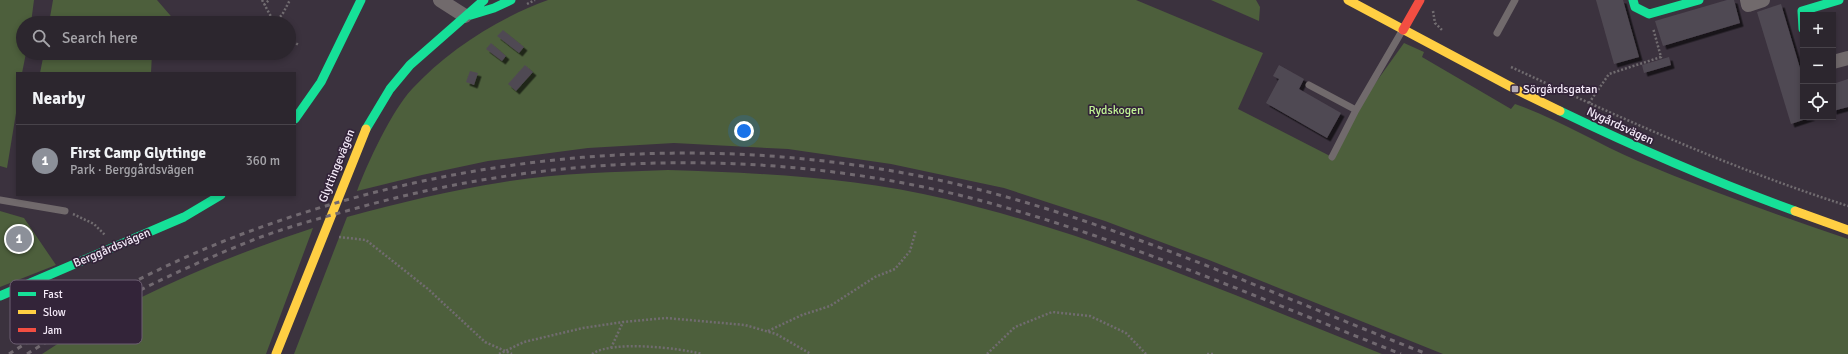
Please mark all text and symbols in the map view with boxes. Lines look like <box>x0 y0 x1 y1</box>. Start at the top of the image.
map controls <box>1800 12 1836 120</box>
button: + <box>1800 12 1836 48</box>
search box <box>16 16 296 60</box>
icon: search <box>30 27 52 49</box>
text: Search here <box>62 29 138 47</box>
button: − <box>1800 48 1836 84</box>
place label: Sörgårdsgatan <box>1523 82 1598 97</box>
marker: Sörgårdsgatan <box>1510 84 1520 94</box>
button: locate <box>1800 84 1836 120</box>
text: Nearby <box>32 88 85 109</box>
park label: Rydskogen <box>1088 103 1144 118</box>
street label: Nygårdsvägen <box>1584 104 1656 148</box>
your location <box>734 121 754 141</box>
street label: Glyttingevägen <box>315 127 359 205</box>
text: First Camp Glyttinge <box>70 144 206 162</box>
text: 1 <box>41 153 49 169</box>
text: 360 m <box>246 153 280 169</box>
text: Park · Berggårdsvägen <box>70 162 194 178</box>
pin: 1 <box>6 224 32 254</box>
street label: Berggårdsvägen <box>71 225 153 271</box>
legend <box>10 280 142 344</box>
text: Fast <box>43 288 63 301</box>
text: Slow <box>43 306 66 319</box>
text: Jam <box>43 324 62 337</box>

